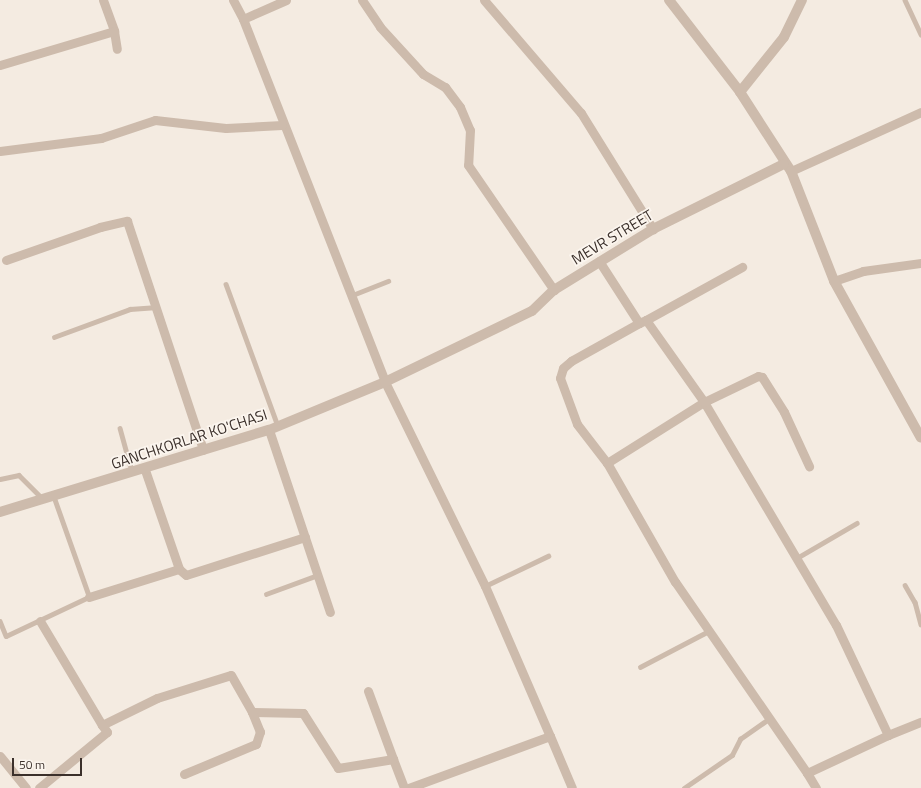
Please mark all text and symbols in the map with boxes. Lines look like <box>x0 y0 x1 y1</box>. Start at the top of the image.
street label: MEVR STREET <box>568 206 656 268</box>
street label: GANCHKORLAR KO'CHASI <box>109 405 269 473</box>
scale bar <box>14 750 84 776</box>
text: 50 m <box>19 755 45 774</box>

